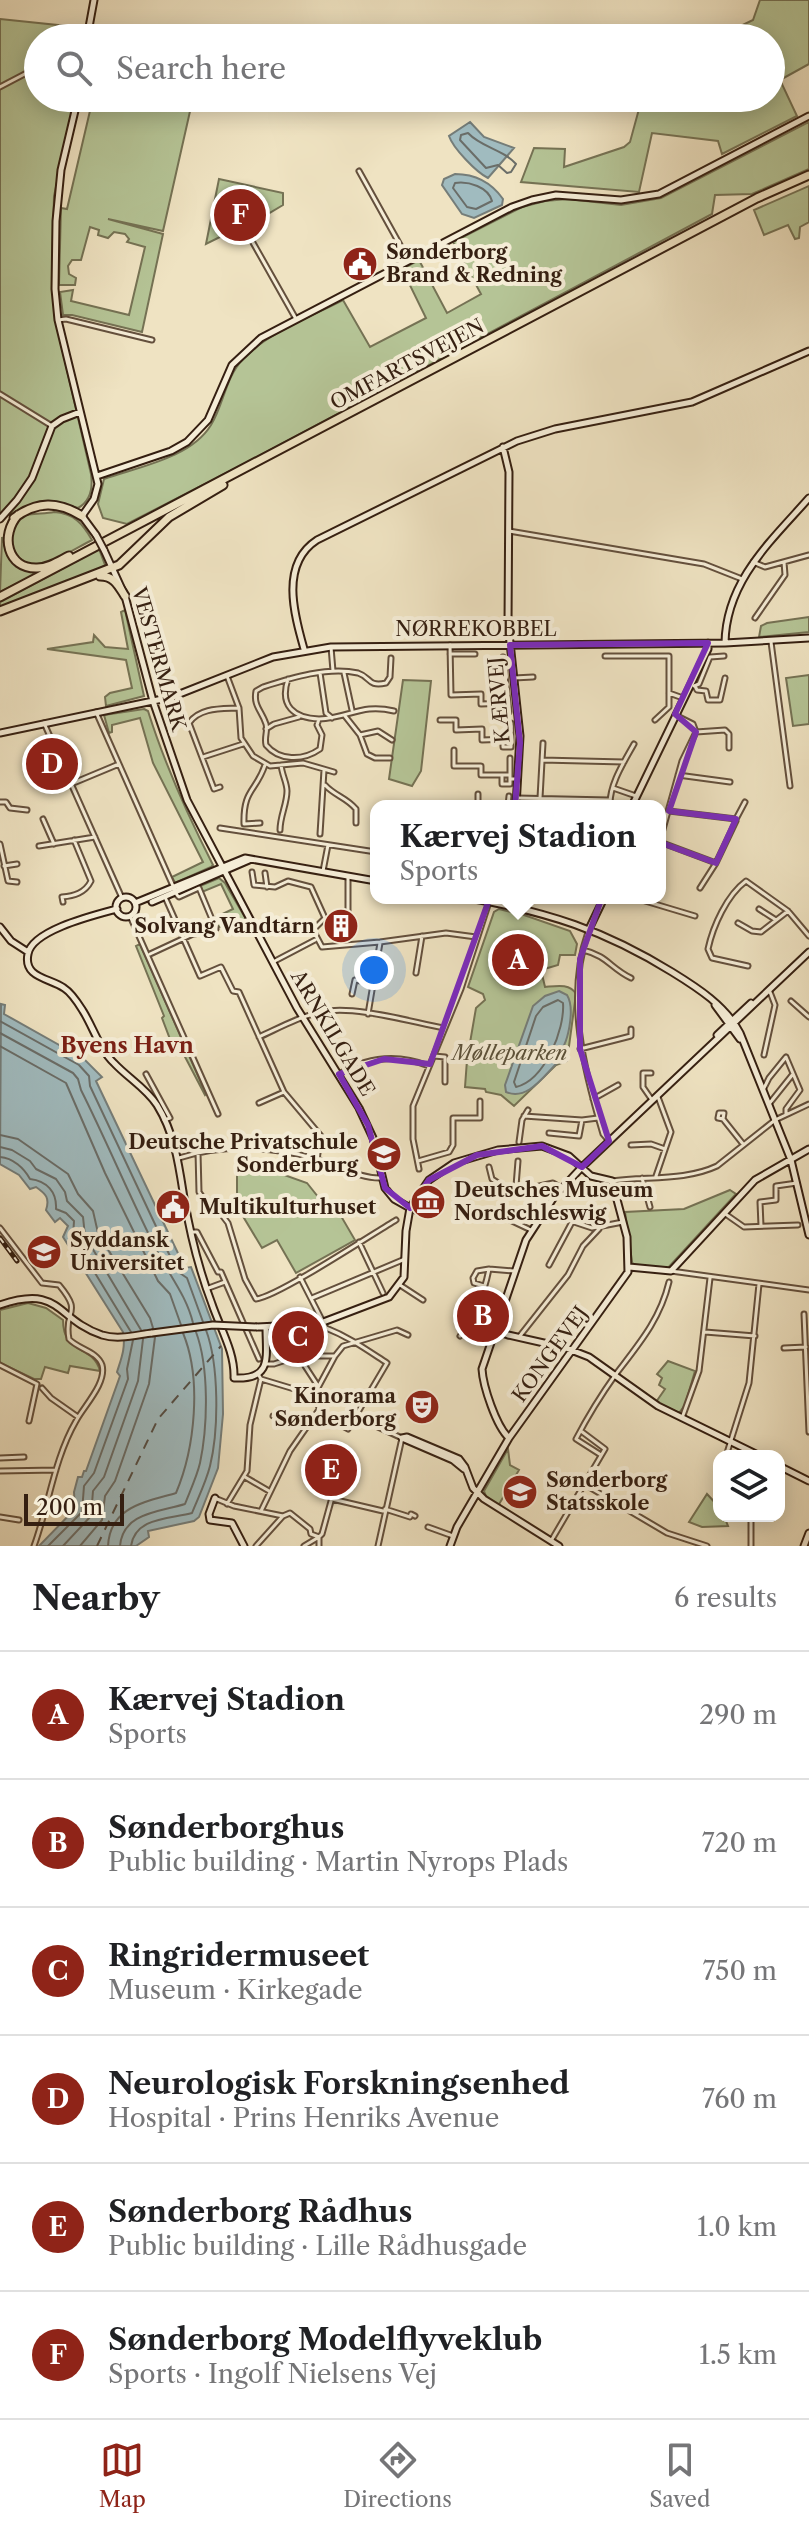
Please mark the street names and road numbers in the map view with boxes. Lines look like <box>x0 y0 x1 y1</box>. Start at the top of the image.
street label: OMFARTSVEJEN <box>326 313 488 415</box>
street label: VESTERMARK <box>127 583 191 735</box>
street label: NØRREKOBBEL <box>395 617 557 641</box>
street label: KÆRVEJ <box>483 656 515 744</box>
street label: ARNKILGADE <box>285 965 380 1100</box>
street label: KONGEVEJ <box>507 1301 593 1407</box>

